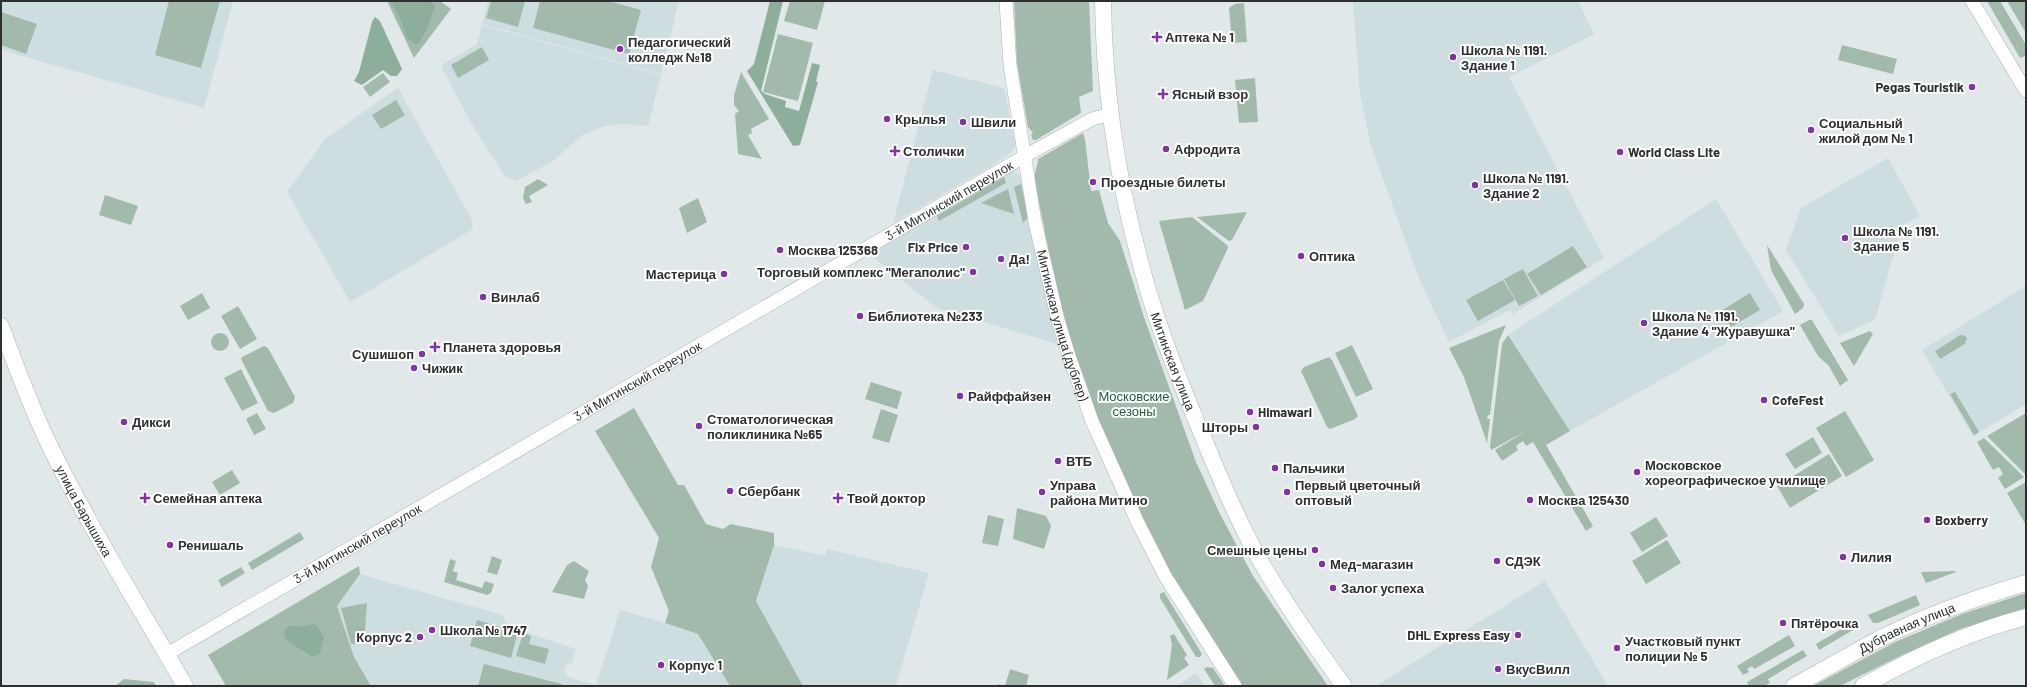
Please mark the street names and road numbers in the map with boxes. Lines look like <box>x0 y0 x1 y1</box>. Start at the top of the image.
street label: 3-й Митинский переулок <box>882 157 1016 244</box>
street label: Митинская улица (дублер) <box>1034 248 1092 403</box>
street label: Митинская улица <box>1147 310 1199 413</box>
street label: 3-й Митинский переулок <box>571 337 705 424</box>
street label: улица Барышиха <box>53 462 116 560</box>
street label: 3-й Митинский переулок <box>291 500 424 587</box>
street label: Дубравная улица <box>1855 599 1958 657</box>

